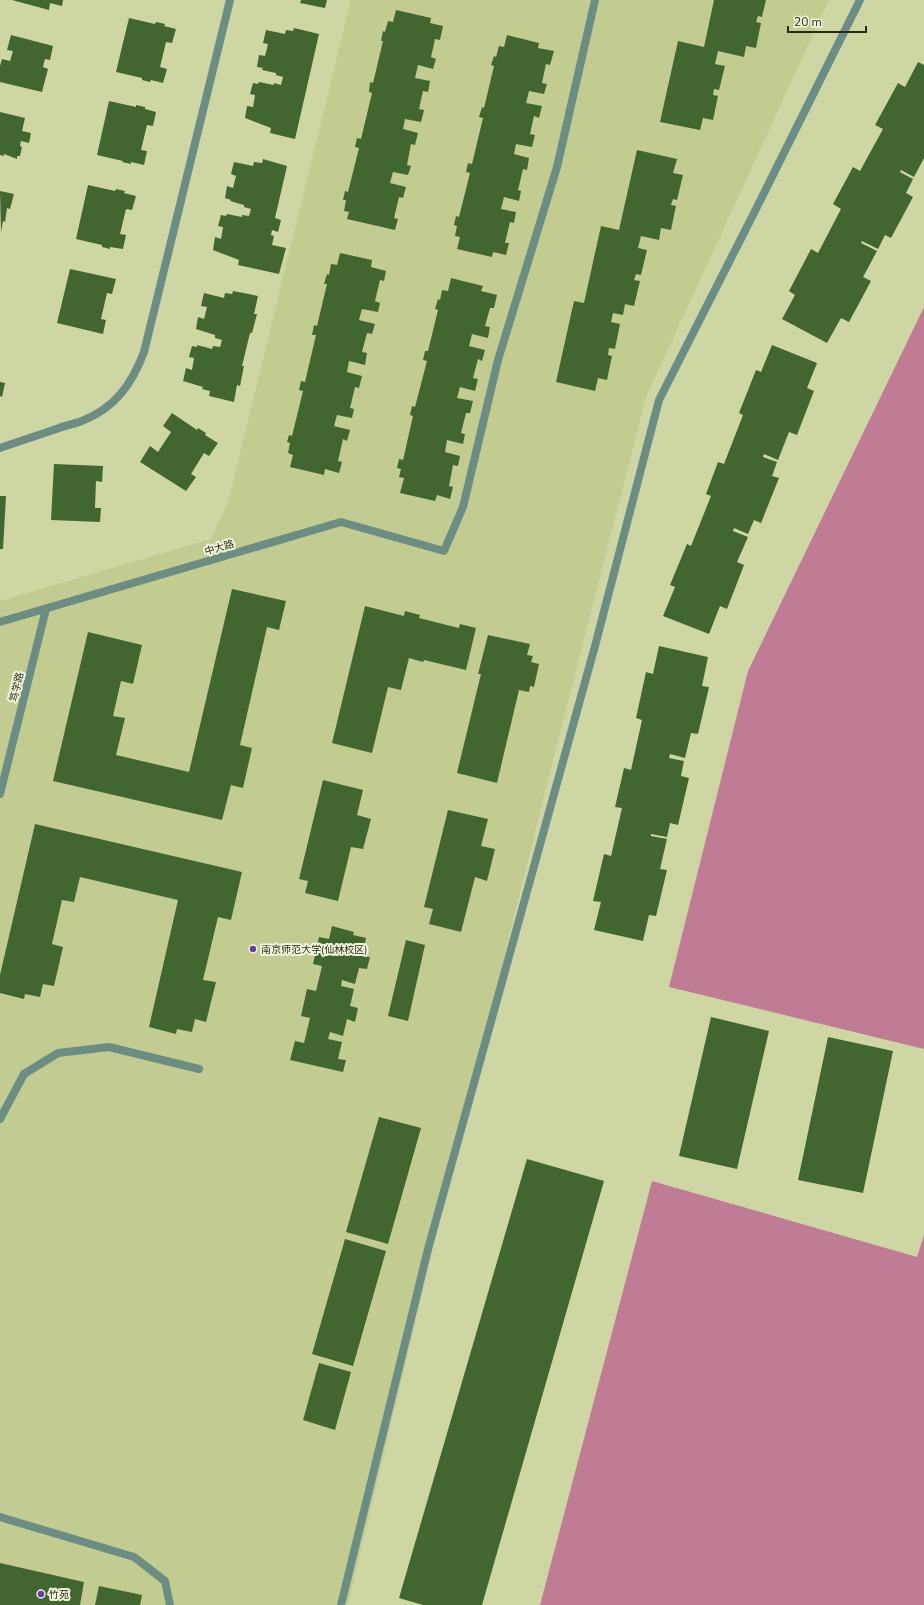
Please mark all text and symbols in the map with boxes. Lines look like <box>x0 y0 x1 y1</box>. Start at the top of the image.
scale bar <box>788 8 866 34</box>
text: 20 m <box>794 14 822 30</box>
street label: 中大路 <box>203 537 236 559</box>
street label: 笃学路 <box>7 671 27 703</box>
place label: 南京师范大学(仙林校区) <box>261 943 367 957</box>
marker: 南京师范大学(仙林校区) <box>248 944 258 954</box>
place label: 竹苑 <box>49 1588 69 1602</box>
marker: 竹苑 <box>36 1589 46 1599</box>

